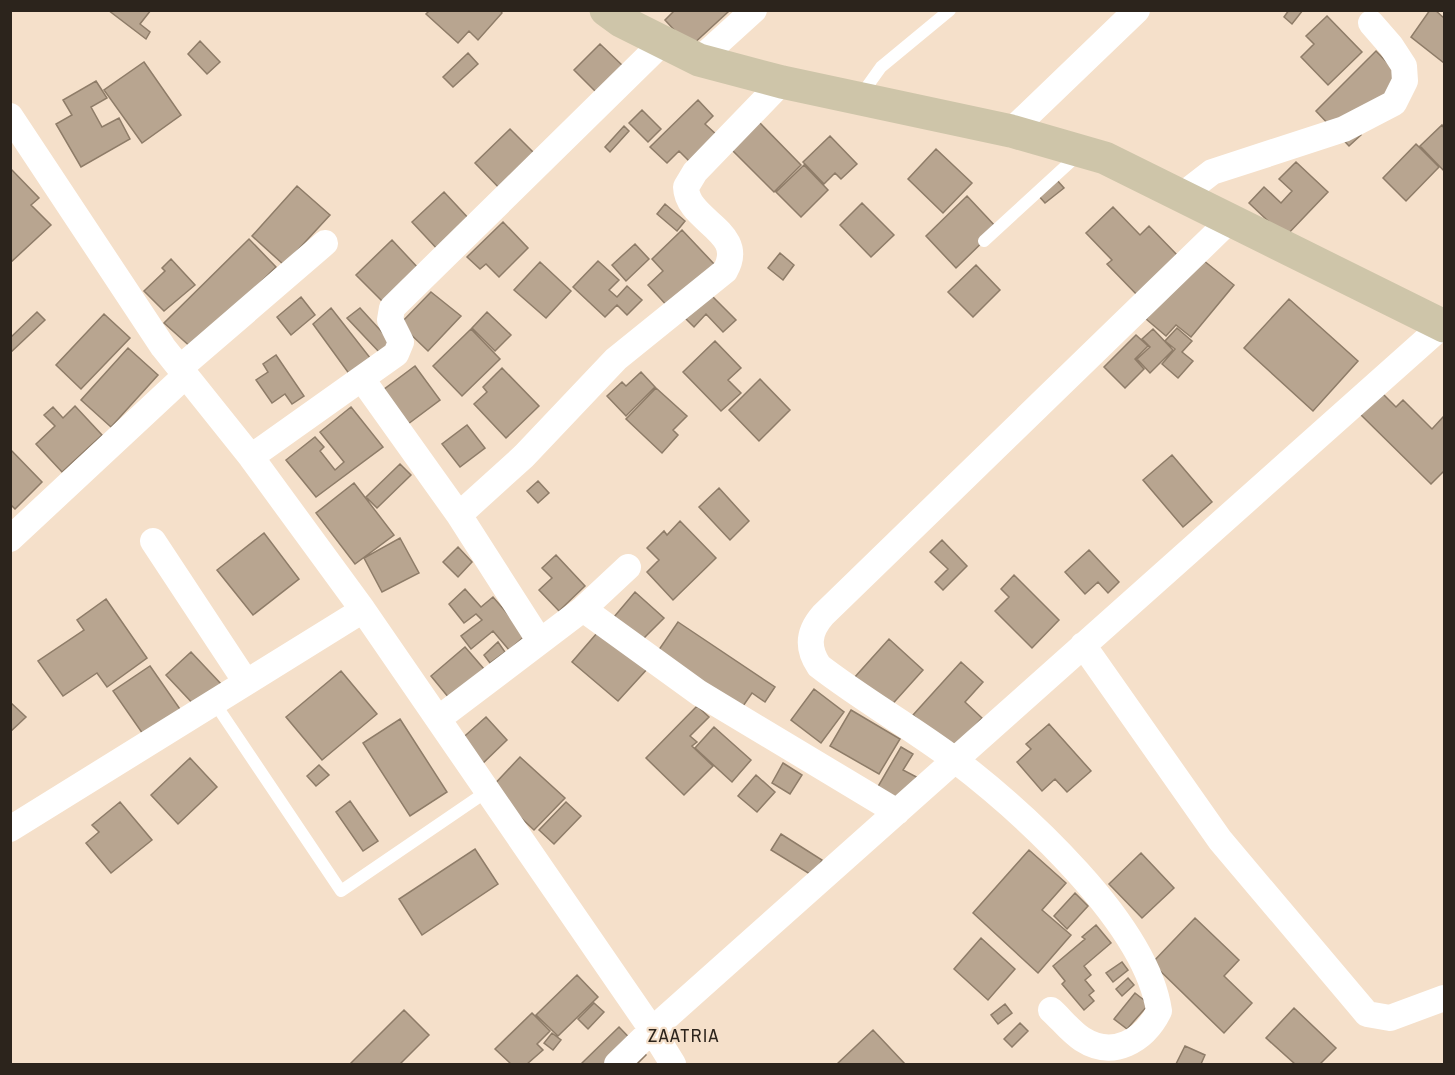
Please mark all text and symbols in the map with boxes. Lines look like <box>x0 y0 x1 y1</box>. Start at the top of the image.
district label: ZAATRIA <box>648 1023 720 1048</box>

